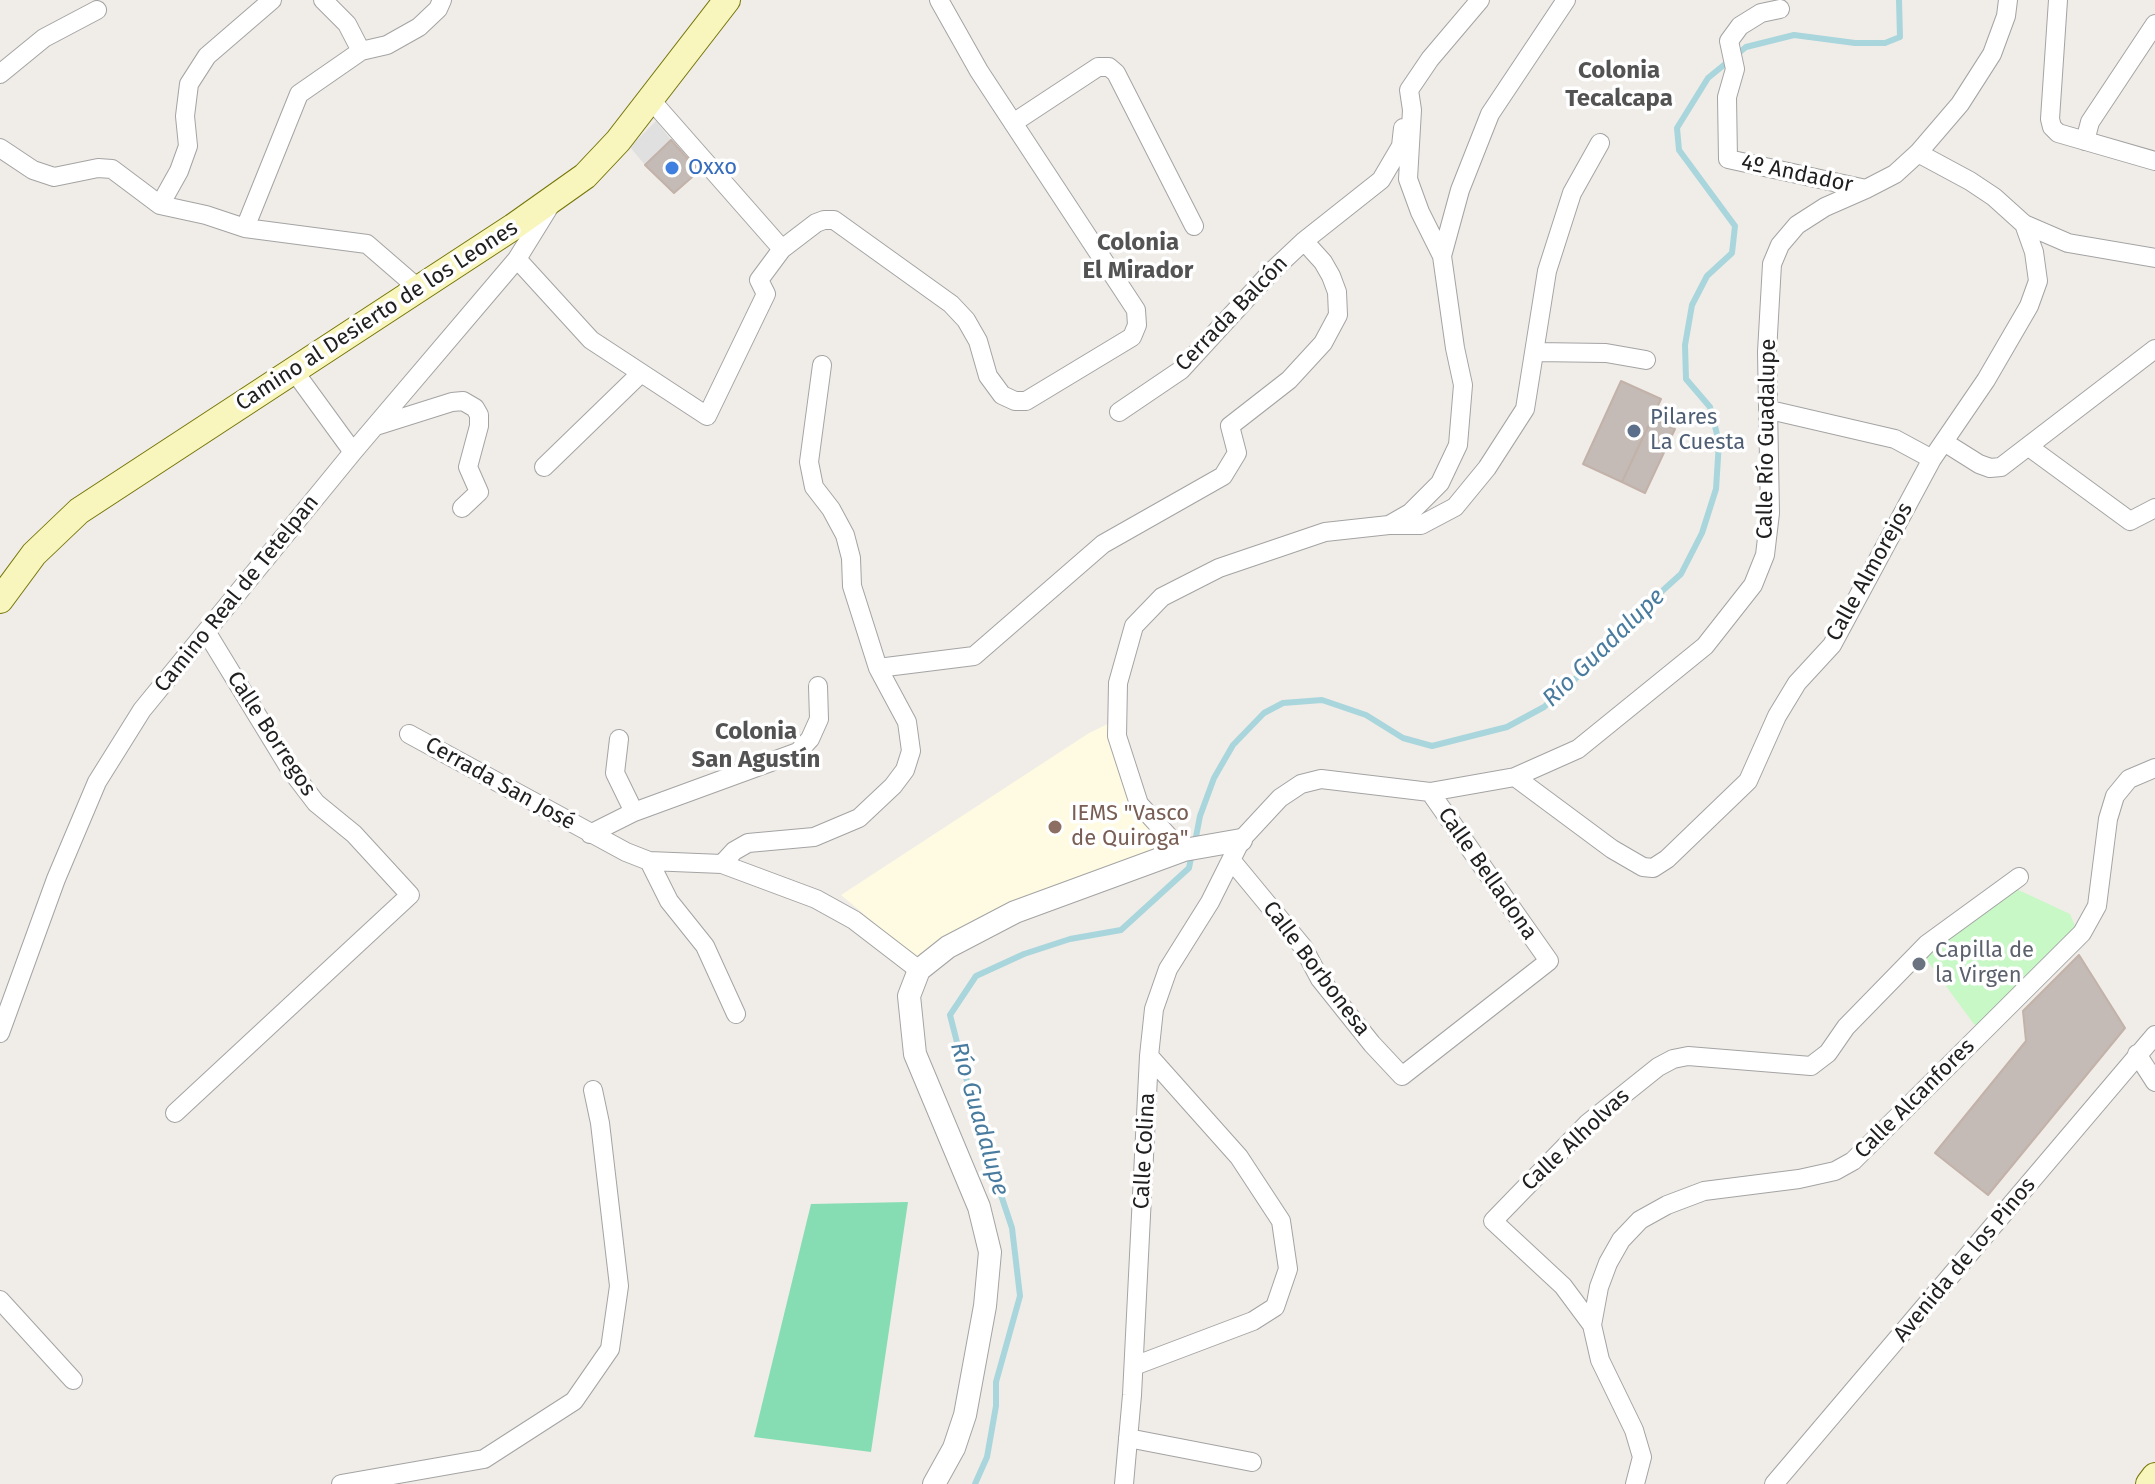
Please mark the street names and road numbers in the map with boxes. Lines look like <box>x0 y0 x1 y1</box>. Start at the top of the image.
street label: 4º Andador <box>1739 149 1855 199</box>
street label: Camino al Desierto de los Leones <box>231 215 523 417</box>
street label: Cerrada Balcón <box>1170 251 1294 377</box>
street label: Calle Río Guadalupe <box>1752 339 1782 539</box>
street label: Camino Real de Tetelpan <box>149 490 325 698</box>
street label: Calle Almorejos <box>1821 498 1919 646</box>
street label: Calle Borregos <box>221 667 321 801</box>
street label: Cerrada San José <box>420 732 580 836</box>
street label: Calle Belladona <box>1432 803 1542 945</box>
street label: Calle Borbonesa <box>1257 896 1375 1042</box>
street label: Calle Alcanfores <box>1850 1034 1980 1164</box>
street label: Calle Alholvas <box>1517 1083 1635 1197</box>
street label: Calle Colina <box>1129 1092 1161 1210</box>
street label: Avenida de los Pinos <box>1888 1172 2042 1348</box>

